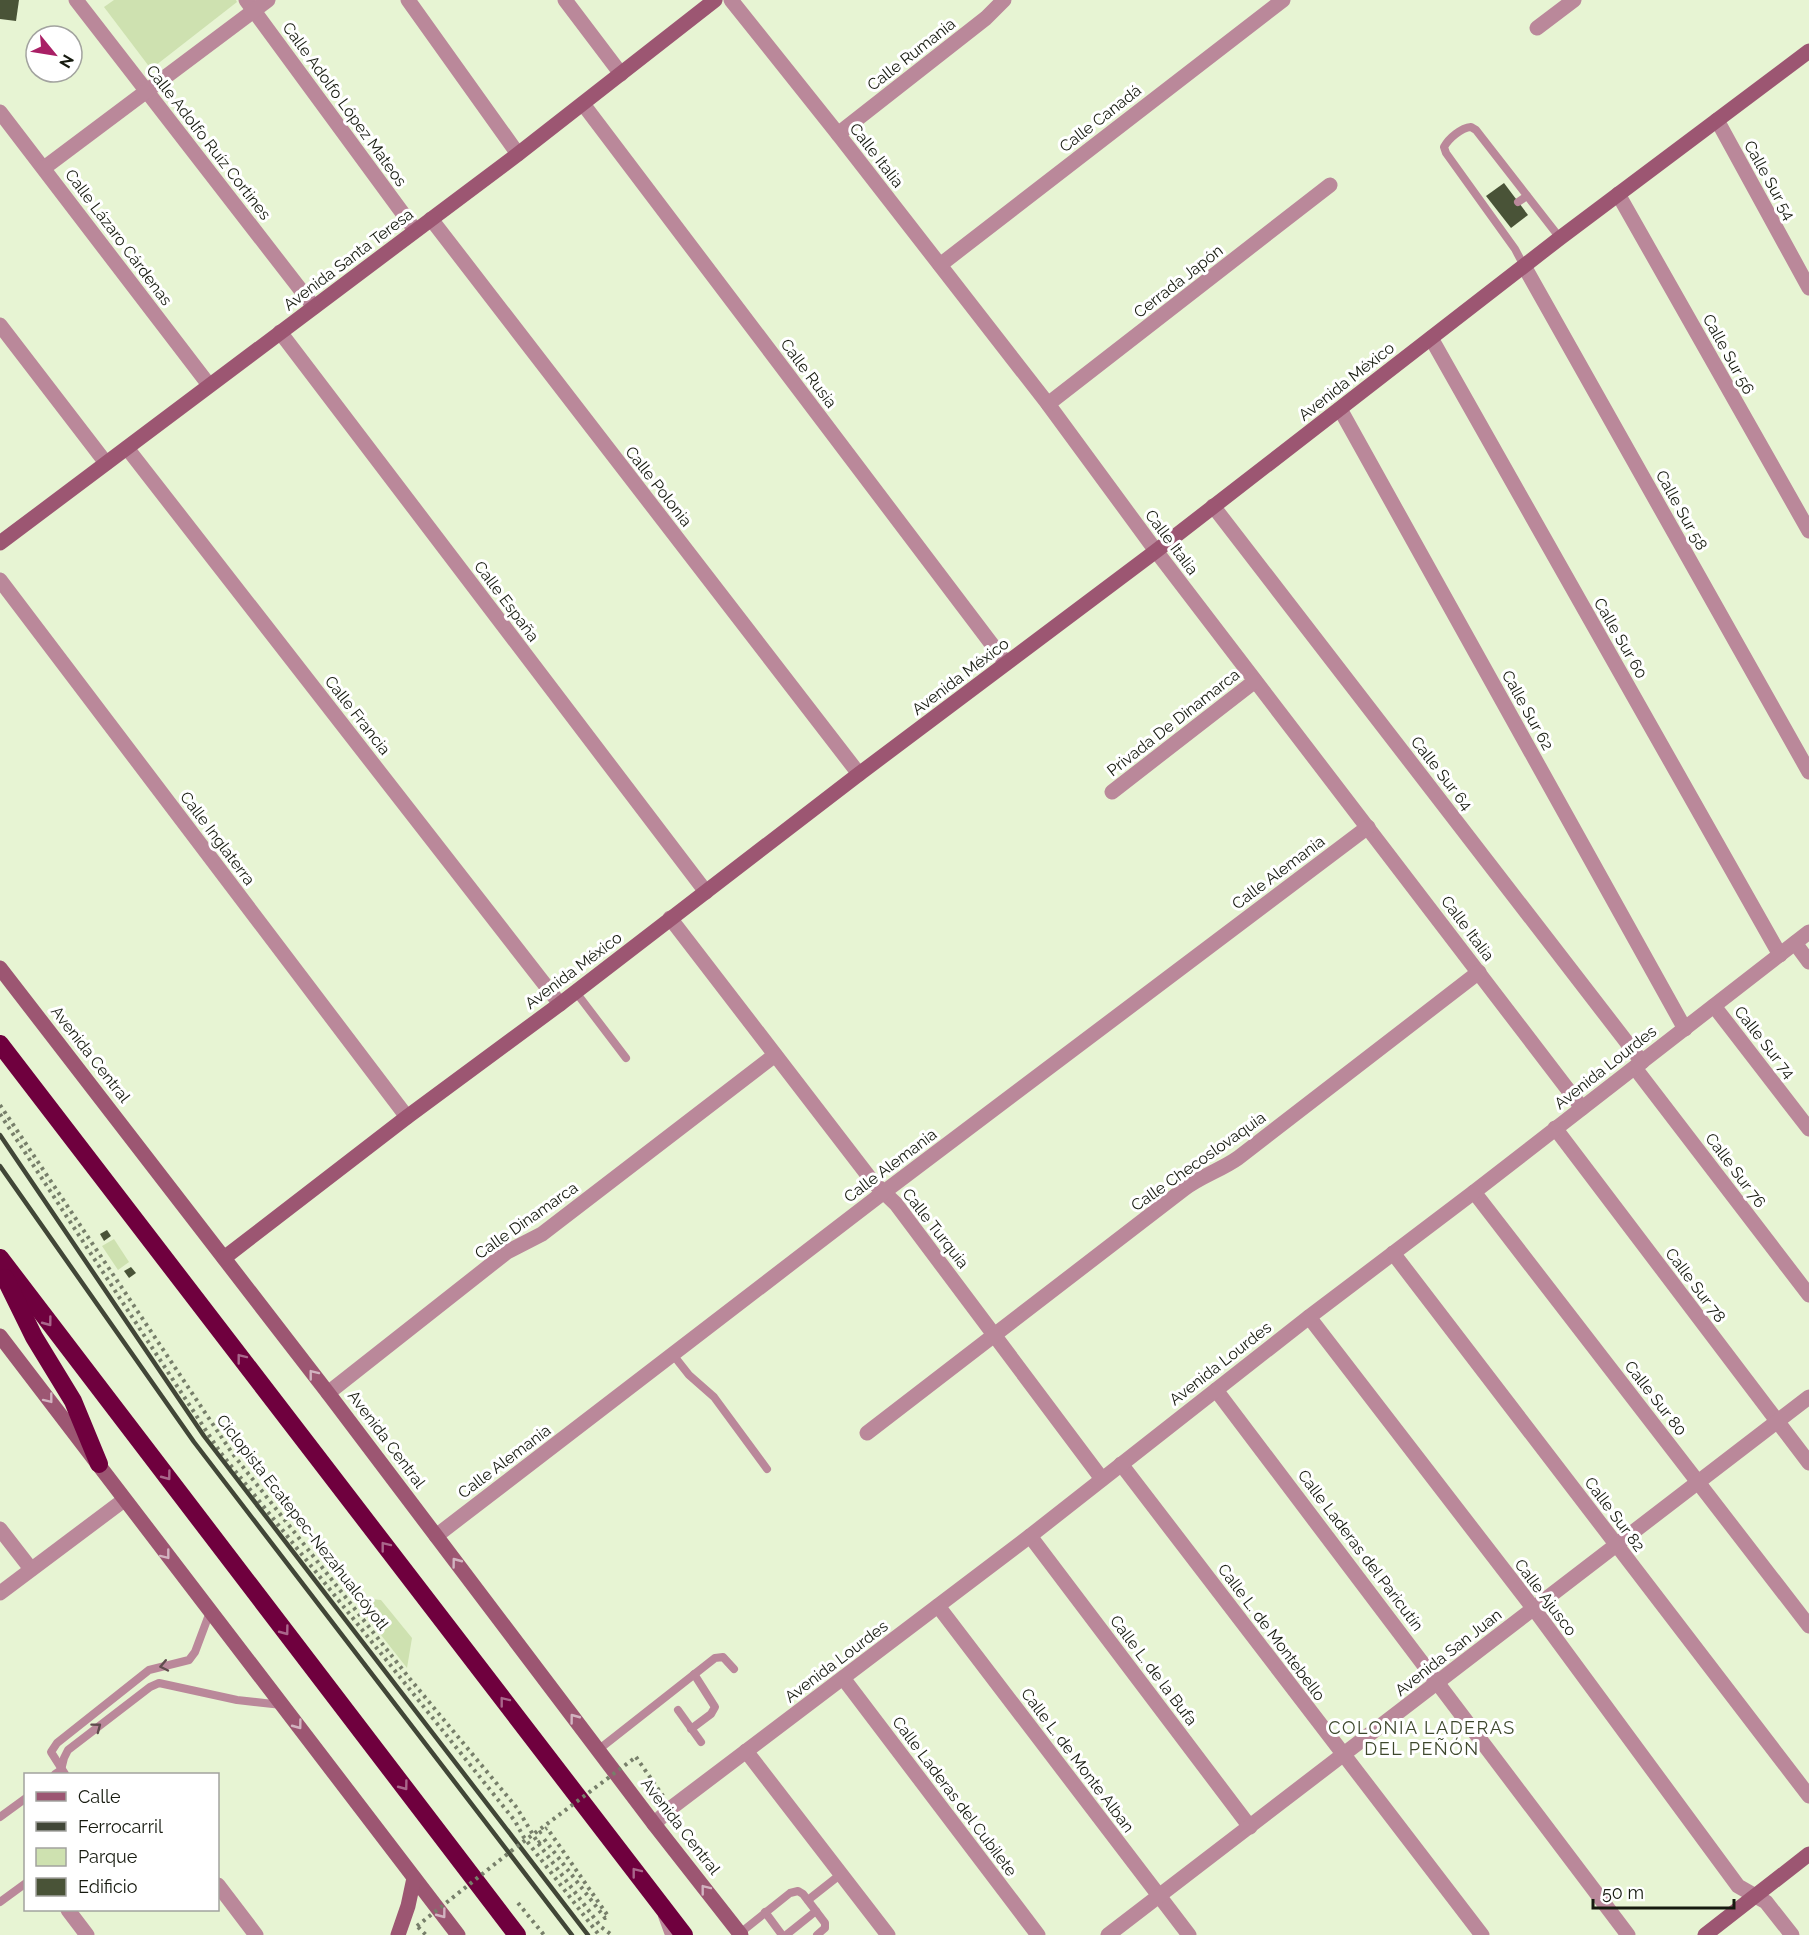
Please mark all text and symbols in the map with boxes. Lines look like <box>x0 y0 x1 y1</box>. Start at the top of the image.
street label: Calle Rumania <box>863 14 959 95</box>
street label: Calle Adolfo López Mateos <box>279 18 411 190</box>
north arrow <box>24 24 84 84</box>
text: N <box>55 51 78 71</box>
street label: Calle Adolfo Ruíz Cortines <box>142 61 275 224</box>
street label: Calle Canadá <box>1056 81 1145 156</box>
street label: Calle Italia <box>846 119 908 191</box>
street label: Calle Sur 54 <box>1740 137 1799 224</box>
street label: Calle Lázaro Cárdenas <box>61 165 176 309</box>
street label: Avenida Santa Teresa <box>280 204 417 314</box>
street label: Cerrada Japón <box>1130 241 1227 322</box>
street label: Calle Sur 56 <box>1699 311 1758 398</box>
street label: Calle Rusia <box>776 335 841 412</box>
street label: Avenida México <box>1295 338 1398 425</box>
street label: Calle Polonia <box>621 442 696 530</box>
street label: Calle Sur 58 <box>1652 467 1711 554</box>
street label: Calle Italia <box>1141 506 1202 579</box>
street label: Calle España <box>470 557 543 645</box>
street label: Calle Sur 60 <box>1590 595 1651 682</box>
street label: Avenida México <box>908 634 1012 719</box>
street label: Privada De Dinamarca <box>1103 665 1243 780</box>
street label: Calle Sur 62 <box>1498 667 1557 754</box>
street label: Calle Francia <box>321 672 394 759</box>
street label: Calle Sur 64 <box>1407 732 1477 814</box>
street label: Calle Inglaterra <box>176 788 259 889</box>
street label: Calle Alemania <box>1228 831 1328 913</box>
street label: Calle Italia <box>1437 892 1498 965</box>
street label: Avenida México <box>521 928 625 1013</box>
street label: Avenida Central <box>47 1002 135 1107</box>
street label: Calle Sur 74 <box>1730 1002 1799 1083</box>
street label: Avenida Lourdes <box>1551 1022 1660 1113</box>
street label: Calle Checoslovaquia <box>1127 1108 1269 1215</box>
street label: Calle Alemania <box>840 1124 940 1206</box>
street label: Calle Sur 76 <box>1701 1129 1770 1211</box>
street label: Calle Dinamarca <box>471 1178 581 1263</box>
street label: Calle Turquia <box>898 1185 973 1272</box>
street label: Calle Sur 78 <box>1661 1244 1730 1326</box>
one-way arrow <box>41 1315 52 1326</box>
street label: Avenida Lourdes <box>1166 1318 1275 1409</box>
one-way arrow <box>237 1354 248 1365</box>
street label: Calle Sur 80 <box>1621 1357 1691 1440</box>
one-way arrow <box>309 1369 320 1380</box>
street label: Avenida Central <box>344 1387 430 1492</box>
one-way arrow <box>41 1392 52 1403</box>
street label: Ciclopista Ecatepec-Nezahualcóyotl <box>213 1411 393 1634</box>
street label: Calle Alemania <box>454 1420 554 1502</box>
street label: Calle Laderas del Paricutín <box>1294 1466 1427 1635</box>
one-way arrow <box>159 1470 170 1481</box>
street label: Calle Sur 82 <box>1580 1473 1649 1555</box>
one-way arrow <box>382 1542 393 1553</box>
one-way arrow <box>158 1548 169 1559</box>
street label: Calle Ajusco <box>1511 1555 1581 1639</box>
one-way arrow <box>453 1558 464 1569</box>
street label: Calle L. de Montebello <box>1214 1560 1329 1705</box>
street label: Avenida San Juan <box>1391 1605 1505 1700</box>
street label: Calle L. de la Bufa <box>1106 1611 1201 1729</box>
street label: Avenida Lourdes <box>781 1616 892 1706</box>
one-way arrow <box>278 1625 289 1636</box>
one-way arrow <box>159 1659 169 1672</box>
street label: Calle L. de Monte Alban <box>1017 1684 1138 1836</box>
one-way arrow <box>500 1696 511 1707</box>
one-way arrow <box>570 1713 581 1724</box>
street label: Calle Laderas del Cubilete <box>888 1713 1021 1880</box>
district label: COLONIA LADERAS DEL PEÑÓN <box>1328 1717 1516 1759</box>
one-way arrow <box>291 1719 302 1730</box>
one-way arrow <box>91 1723 102 1734</box>
legend <box>24 1773 219 1911</box>
street label: Avenida Central <box>637 1774 725 1879</box>
one-way arrow <box>396 1780 407 1791</box>
text: Calle <box>78 1786 121 1807</box>
text: Ferrocarril <box>78 1816 163 1837</box>
text: Parque <box>78 1846 138 1867</box>
one-way arrow <box>632 1868 643 1879</box>
scale bar <box>1593 1872 1734 1910</box>
text: Edificio <box>78 1876 138 1897</box>
text: 50 m <box>1602 1882 1644 1903</box>
one-way arrow <box>702 1885 713 1896</box>
one-way arrow <box>434 1907 445 1918</box>

